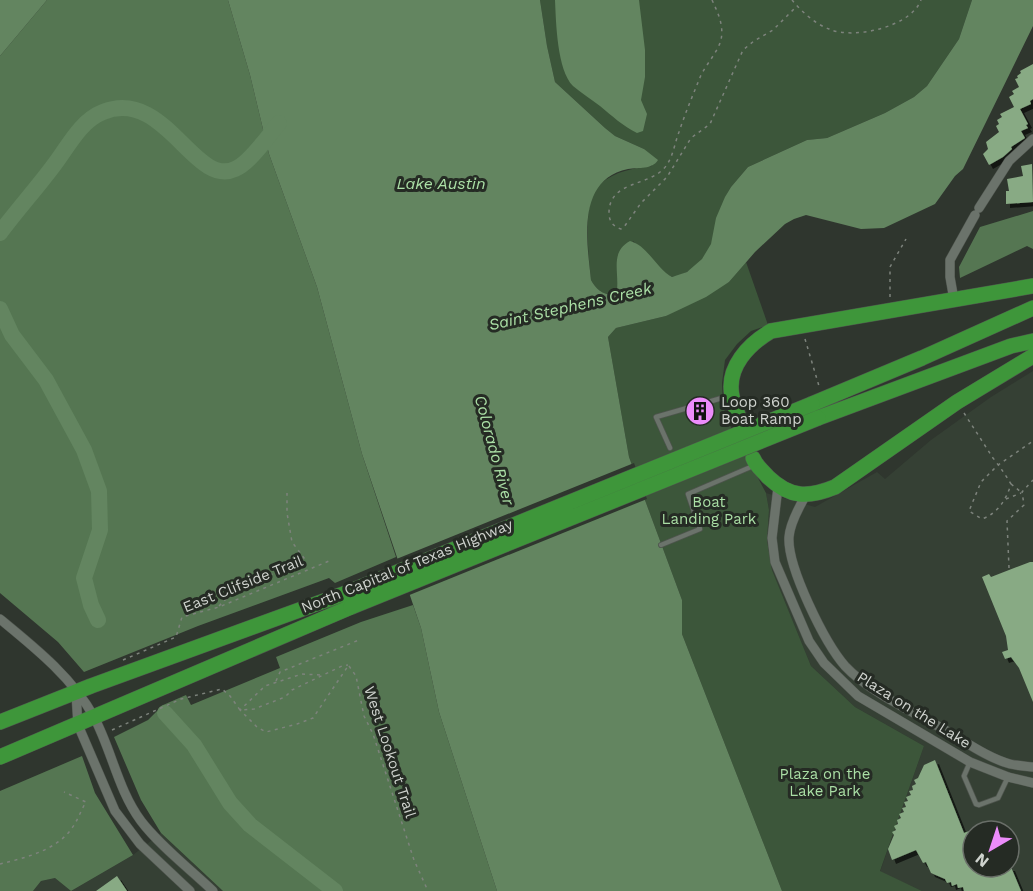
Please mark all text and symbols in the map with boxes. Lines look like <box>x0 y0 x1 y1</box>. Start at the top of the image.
water label: Lake Austin <box>396 174 486 193</box>
water label: Saint Stephens Creek <box>487 278 655 334</box>
water label: Colorado River <box>471 393 518 508</box>
place label: Loop 360 Boat Ramp <box>721 393 802 428</box>
building icon: Loop 360 Boat Ramp <box>684 395 716 427</box>
park label: Boat Landing Park <box>662 493 757 528</box>
street label: North Capital of Texas Highway <box>299 515 516 617</box>
street label: East Clifside Trail <box>180 552 306 616</box>
street label: Plaza on the Lake <box>854 668 974 752</box>
street label: West Lookout Trail <box>360 684 420 820</box>
park label: Plaza on the Lake Park <box>780 765 870 800</box>
north arrow <box>961 819 1021 879</box>
text: N <box>971 849 992 871</box>

